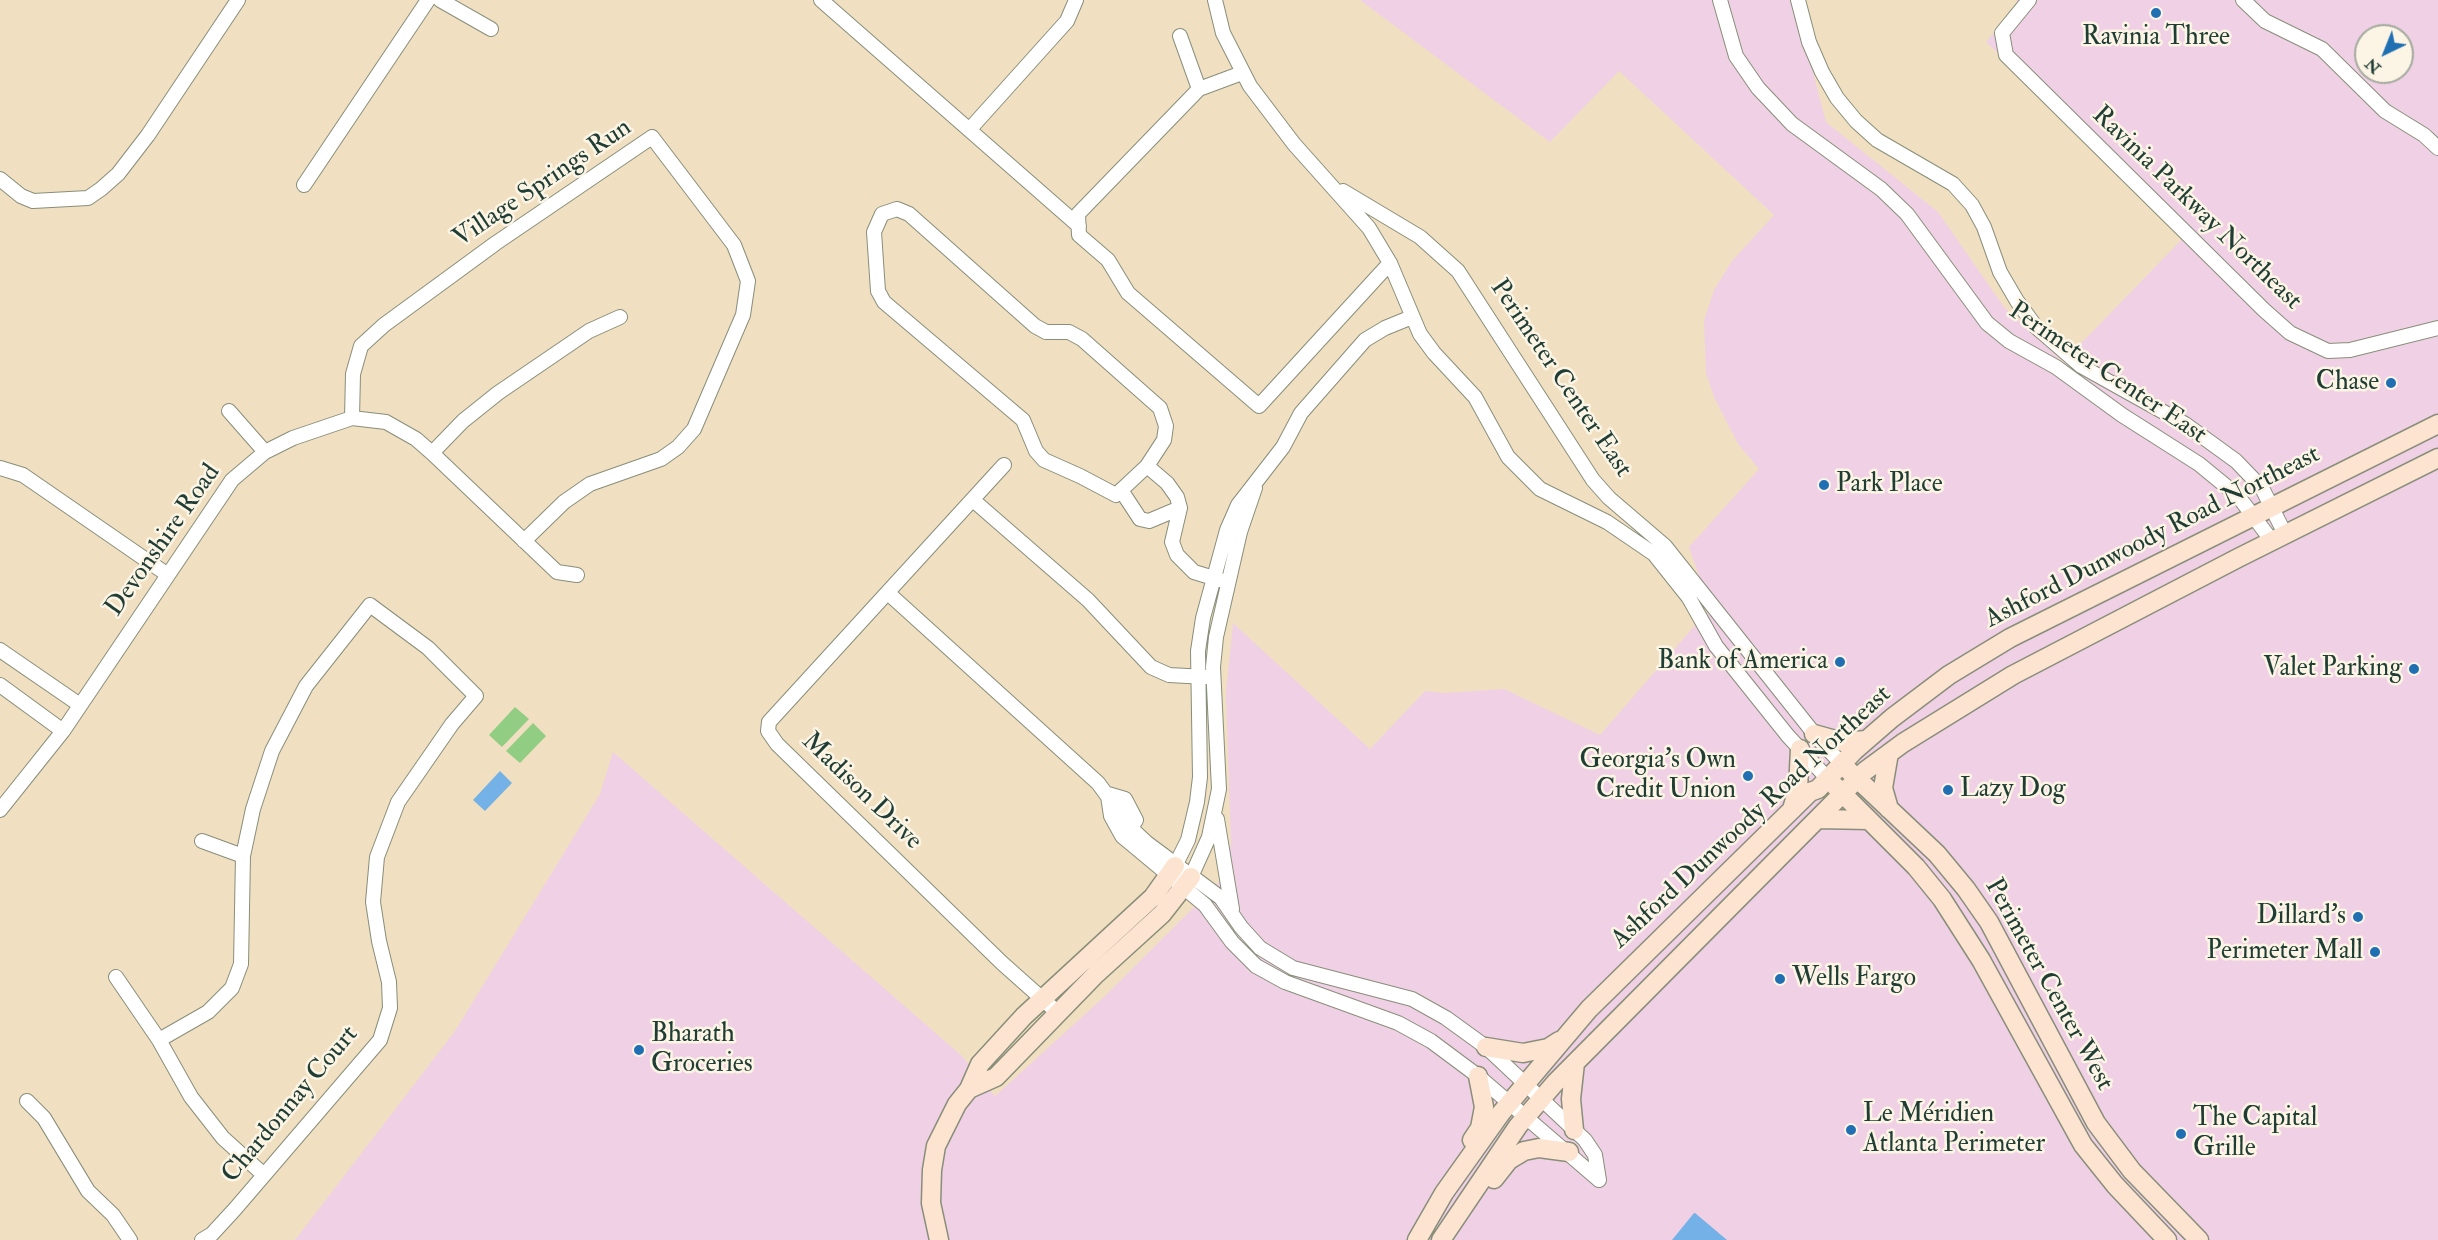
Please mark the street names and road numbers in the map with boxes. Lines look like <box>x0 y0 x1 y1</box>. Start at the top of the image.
street label: Ravinia Parkway Northeast <box>2085 101 2307 317</box>
street label: Village Springs Run <box>448 113 638 255</box>
street label: Perimeter Center East <box>1482 274 1638 484</box>
street label: Perimeter Center East <box>2002 296 2212 452</box>
street label: Ashford Dunwoody Road Northeast <box>1980 440 2326 636</box>
street label: Devonshire Road <box>100 459 228 623</box>
street label: Ashford Dunwoody Road Northeast <box>1605 680 1899 956</box>
street label: Madison Drive <box>794 727 928 857</box>
street label: Perimeter Center West <box>1977 874 2119 1096</box>
street label: Chardonnay Court <box>216 1020 366 1190</box>

